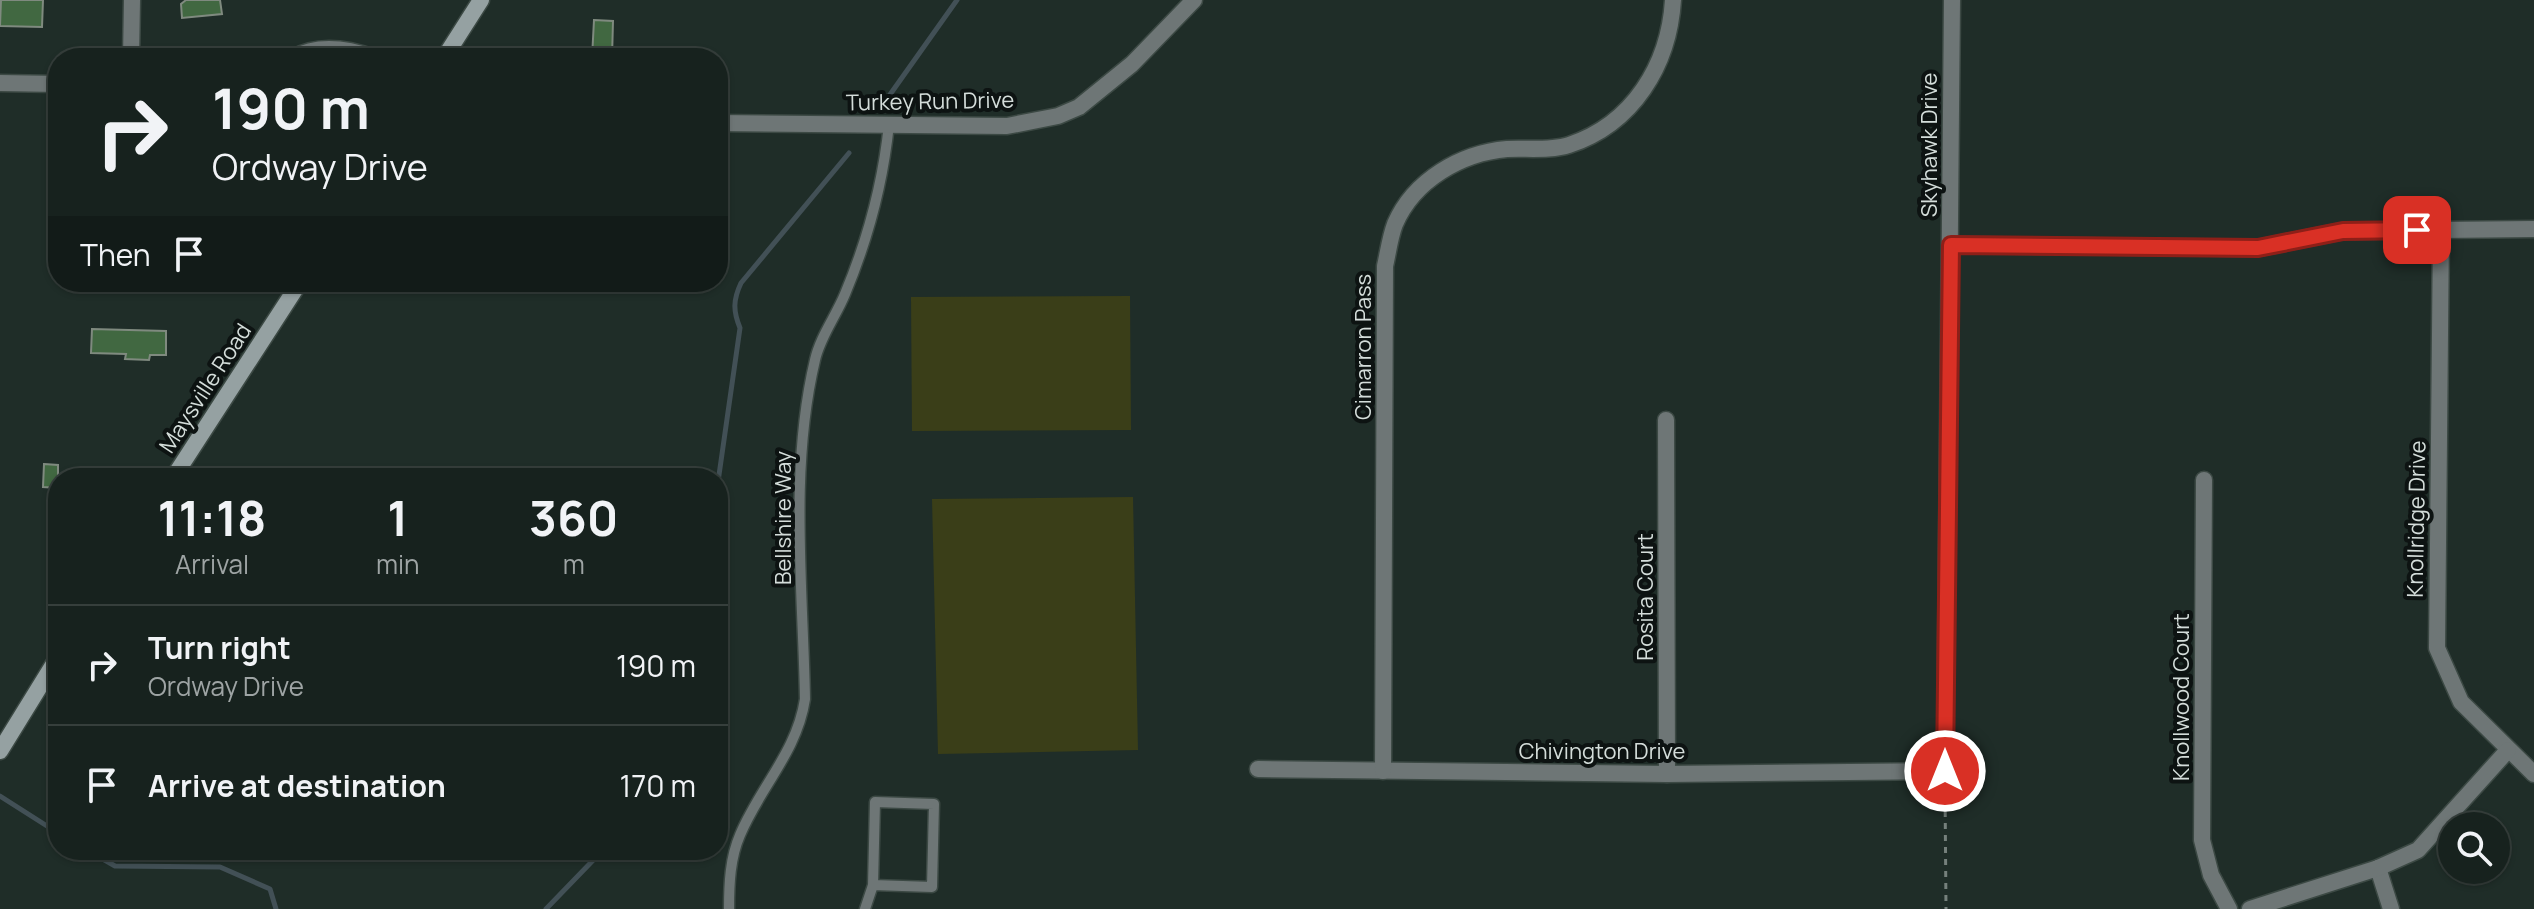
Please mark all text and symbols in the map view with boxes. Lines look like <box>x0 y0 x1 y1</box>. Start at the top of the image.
text: 190 m <box>212 69 370 146</box>
street label: Skyhawk Drive <box>1914 73 1944 217</box>
icon: right <box>80 80 184 184</box>
street label: Turkey Run Drive <box>846 85 1014 117</box>
text: Ordway Drive <box>212 142 428 191</box>
pin <box>2383 196 2451 264</box>
icon: arrive <box>2395 208 2439 252</box>
icon: arrive <box>167 232 211 276</box>
text: Then <box>80 234 151 275</box>
street label: Cimarron Pass <box>1348 274 1378 420</box>
street label: Maysville Road <box>152 317 258 459</box>
street label: Knollridge Drive <box>2400 440 2432 598</box>
street label: Bellshire Way <box>768 451 798 585</box>
text: 11:18 <box>158 485 266 550</box>
text: 1 <box>387 485 408 550</box>
text: 360 <box>529 485 618 550</box>
street label: Rosita Court <box>1630 533 1660 661</box>
text: Arrival <box>175 546 249 582</box>
text: min <box>376 546 420 582</box>
text: m <box>563 546 585 582</box>
street label: Knollwood Court <box>2166 613 2196 781</box>
text: Turn right <box>148 627 291 668</box>
icon: right <box>80 643 124 687</box>
text: 190 m <box>616 645 696 686</box>
text: Ordway Drive <box>148 668 304 704</box>
position arrow <box>1903 729 1987 813</box>
street label: Chivington Drive <box>1519 736 1685 766</box>
icon: arrive <box>80 763 124 807</box>
text: Arrive at destination <box>148 765 446 806</box>
text: 170 m <box>619 765 696 806</box>
map controls <box>2438 812 2510 884</box>
button: search <box>2438 812 2510 884</box>

